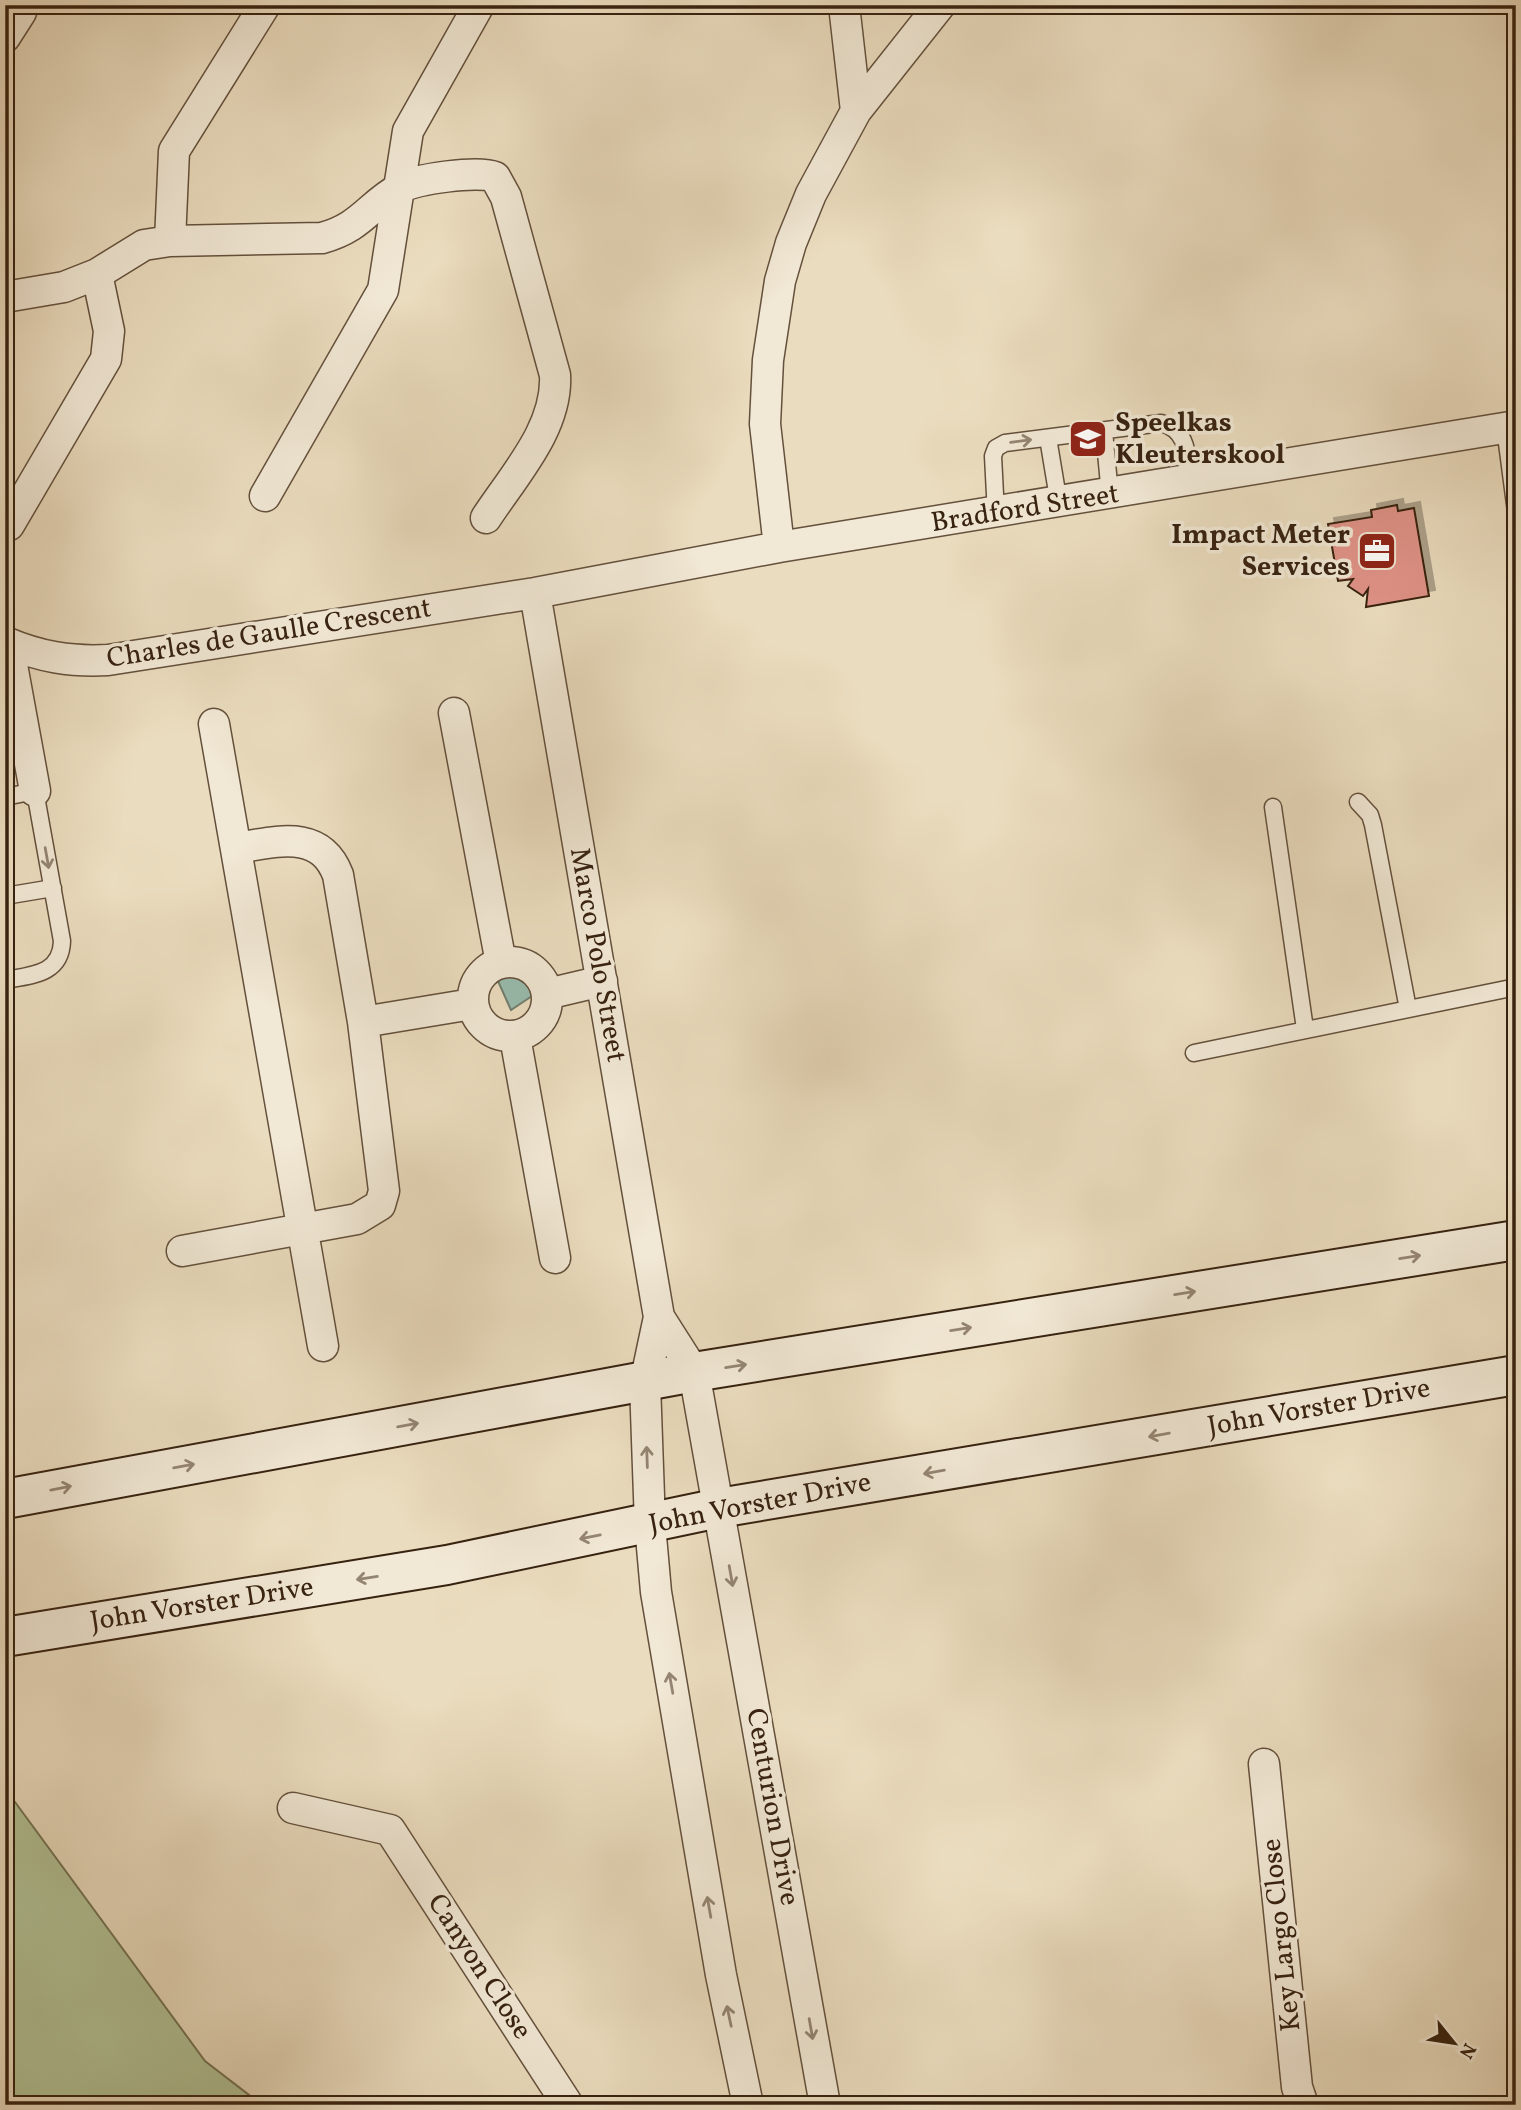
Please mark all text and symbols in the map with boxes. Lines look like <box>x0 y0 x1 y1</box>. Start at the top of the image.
place label: Speelkas Kleuterskool <box>1115 404 1285 475</box>
school or university icon: Speelkas Kleuterskool <box>1067 418 1109 460</box>
one-way arrow <box>1009 435 1032 448</box>
street label: Bradford Street <box>928 475 1122 543</box>
place label: Impact Meter Services <box>1171 516 1350 587</box>
office icon: Impact Meter Services <box>1356 530 1398 572</box>
street label: Charles de Gaulle Crescent <box>104 589 434 679</box>
street label: Marco Polo Street <box>559 845 635 1065</box>
one-way arrow <box>41 846 54 869</box>
one-way arrow <box>1398 1250 1421 1263</box>
one-way arrow <box>1173 1286 1196 1299</box>
one-way arrow <box>949 1322 972 1335</box>
one-way arrow <box>724 1359 747 1372</box>
street label: John Vorster Drive <box>1204 1369 1434 1447</box>
one-way arrow <box>396 1418 419 1431</box>
one-way arrow <box>1148 1429 1170 1442</box>
one-way arrow <box>641 1446 654 1469</box>
one-way arrow <box>172 1458 195 1472</box>
street label: John Vorster Drive <box>646 1463 874 1545</box>
one-way arrow <box>923 1466 946 1479</box>
one-way arrow <box>49 1481 72 1494</box>
one-way arrow <box>579 1530 602 1544</box>
one-way arrow <box>725 1564 738 1587</box>
street label: John Vorster Drive <box>87 1568 317 1642</box>
one-way arrow <box>356 1572 378 1585</box>
one-way arrow <box>664 1672 677 1695</box>
street label: Centurion Drive <box>735 1705 809 1909</box>
street label: Key Largo Close <box>1252 1837 1312 2033</box>
street label: Canyon Close <box>417 1886 541 2048</box>
one-way arrow <box>702 1897 715 1919</box>
one-way arrow <box>722 2005 736 2028</box>
north arrow <box>1420 2008 1490 2078</box>
one-way arrow <box>805 2017 818 2040</box>
text: N <box>1452 2038 1482 2063</box>

